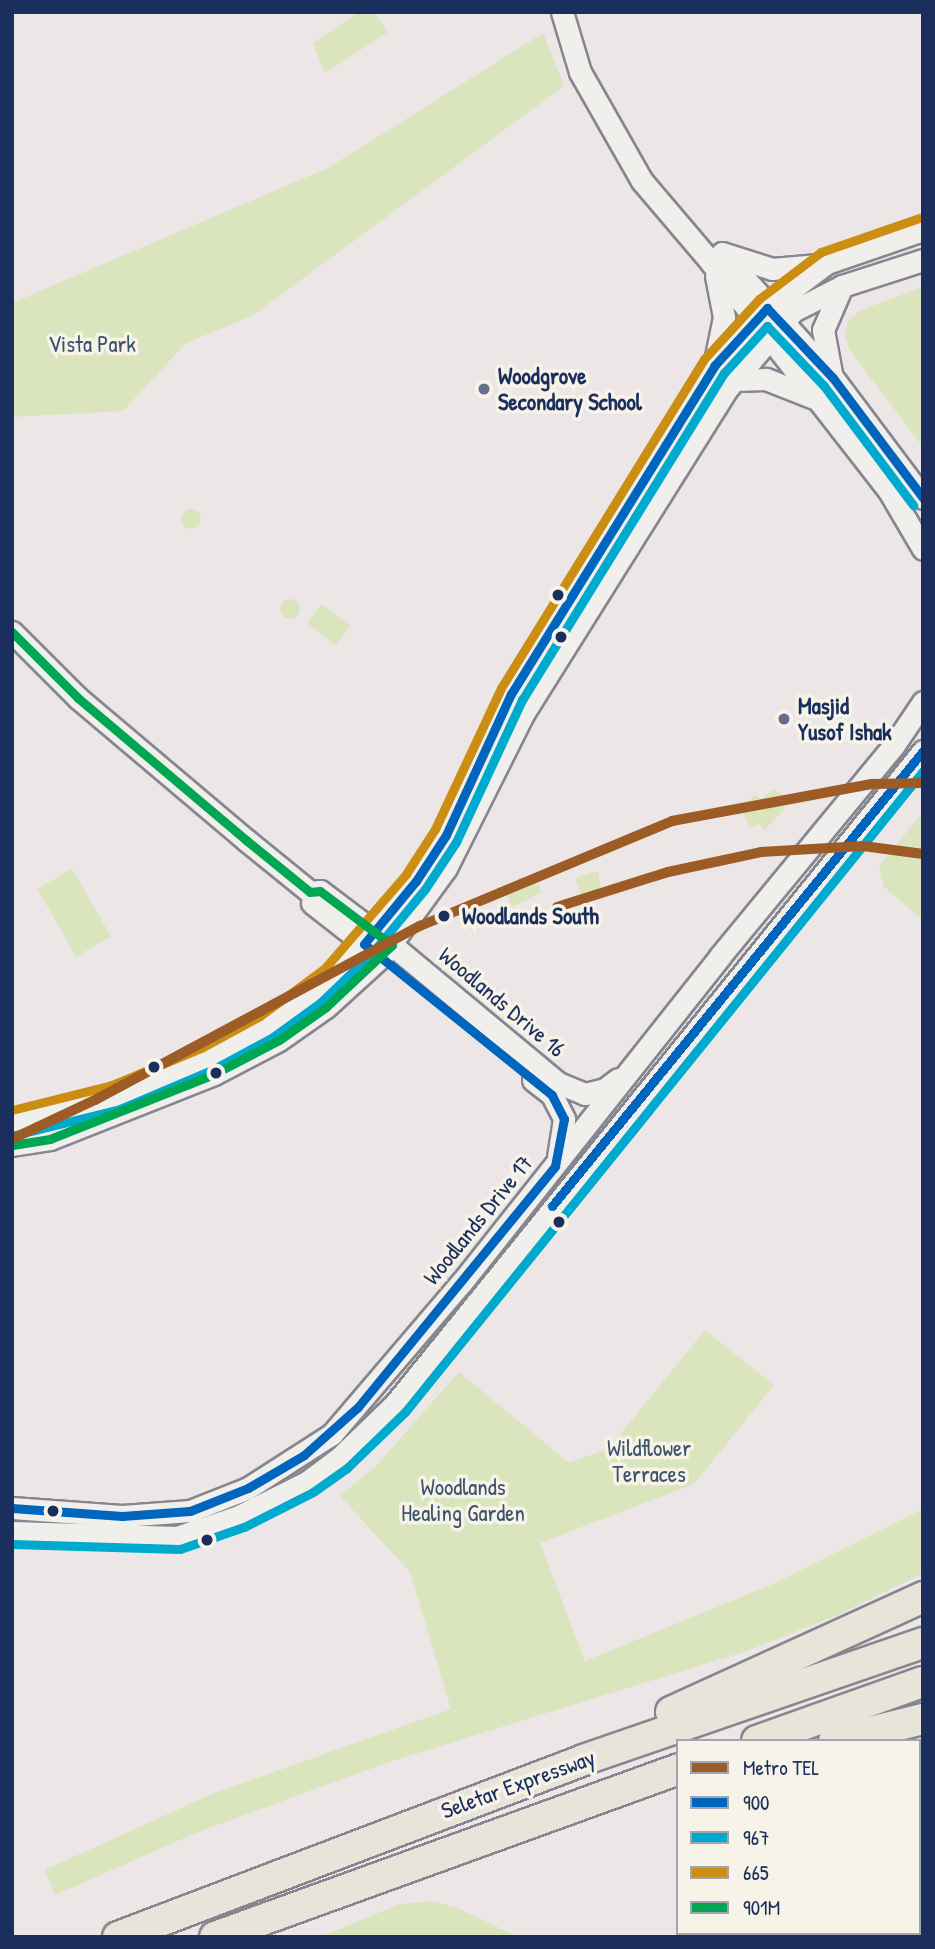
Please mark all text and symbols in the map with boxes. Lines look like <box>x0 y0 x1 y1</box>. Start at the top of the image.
park label: Vista Park <box>48 330 136 358</box>
place label: Woodgrove Secondary School <box>498 362 642 416</box>
marker: Woodgrove Secondary School <box>476 381 492 397</box>
unlabelled marker <box>551 588 565 602</box>
unlabelled marker <box>554 630 568 644</box>
place label: Masjid Yusof Ishak <box>798 692 892 746</box>
marker: Masjid Yusof Ishak <box>776 711 792 727</box>
place label: Woodlands South <box>462 902 599 930</box>
marker: Woodlands South <box>433 905 455 927</box>
street label: Woodlands Drive 16 <box>433 941 571 1063</box>
unlabelled marker <box>147 1060 161 1074</box>
unlabelled marker <box>209 1066 223 1080</box>
street label: Woodlands Drive 17 <box>417 1150 539 1290</box>
unlabelled marker <box>552 1215 566 1229</box>
park label: Wildflower Terraces <box>607 1434 691 1488</box>
park label: Woodlands Healing Garden <box>401 1473 525 1527</box>
unlabelled marker <box>46 1504 60 1518</box>
unlabelled marker <box>200 1533 214 1547</box>
legend <box>676 1739 921 1935</box>
street label: Seletar Expressway <box>437 1743 599 1825</box>
text: Metro TEL <box>743 1753 819 1782</box>
text: 900 <box>743 1788 770 1817</box>
text: 967 <box>743 1823 769 1852</box>
text: 665 <box>743 1858 769 1887</box>
text: 901M <box>743 1893 780 1922</box>

